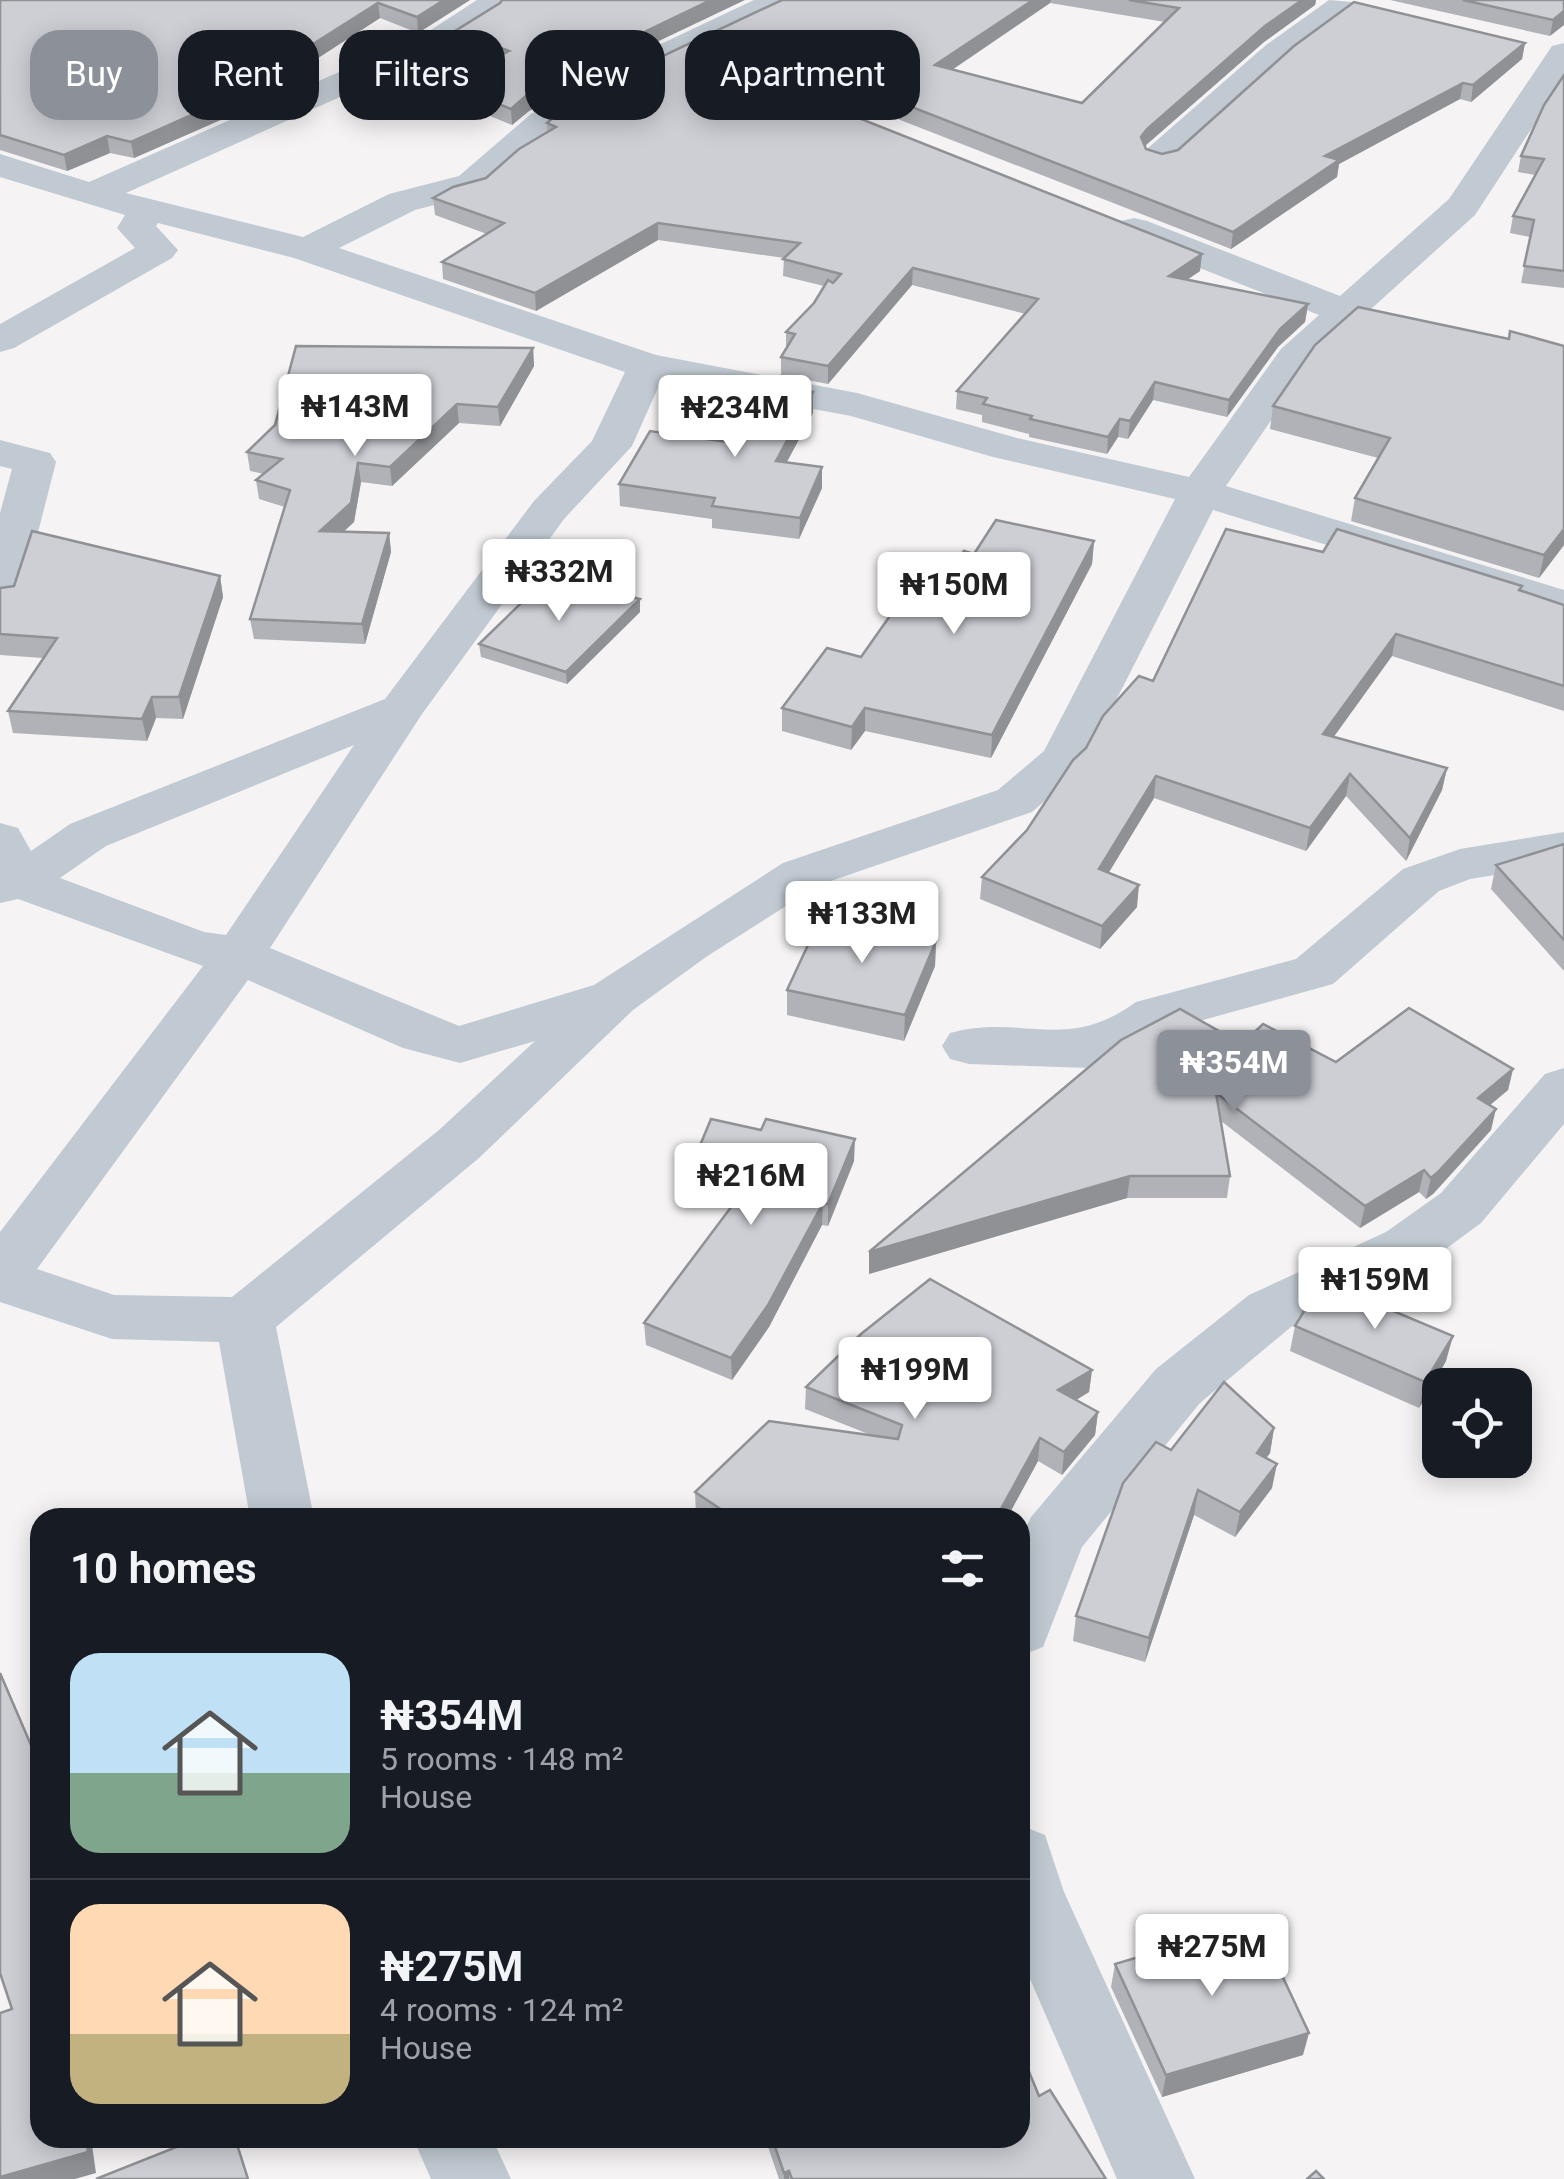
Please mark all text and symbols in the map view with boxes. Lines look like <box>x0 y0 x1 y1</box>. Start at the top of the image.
chip: Buy <box>30 30 158 120</box>
chip: Rent <box>178 30 319 120</box>
chip: Filters <box>339 30 505 120</box>
chip: New <box>525 30 665 120</box>
chip: Apartment <box>685 30 920 120</box>
pin: ₦143M <box>285 374 425 459</box>
pin: ₦234M <box>665 375 805 460</box>
text: ₦143M <box>300 387 410 425</box>
text: ₦234M <box>680 388 790 426</box>
pin: ₦332M <box>489 539 629 624</box>
text: ₦332M <box>504 552 614 590</box>
pin: ₦150M <box>884 552 1024 637</box>
text: ₦150M <box>899 565 1009 603</box>
pin: ₦133M <box>792 881 932 966</box>
text: ₦133M <box>807 894 917 932</box>
pin: ₦354M <box>1164 1030 1304 1115</box>
text: ₦354M <box>1179 1043 1289 1081</box>
pin: ₦216M <box>681 1143 821 1228</box>
text: ₦216M <box>696 1156 806 1194</box>
pin: ₦159M <box>1305 1247 1445 1332</box>
text: ₦159M <box>1320 1260 1430 1298</box>
pin: ₦199M <box>845 1337 985 1422</box>
text: ₦199M <box>860 1350 970 1388</box>
map controls <box>1422 1368 1532 1478</box>
button: locate <box>1422 1368 1532 1478</box>
icon: filters <box>935 1541 990 1596</box>
text: 10 homes <box>70 1544 257 1593</box>
text: ₦354M <box>380 1691 523 1740</box>
icon: home <box>150 1693 270 1813</box>
text: 5 rooms · 148 m² <box>380 1740 623 1778</box>
text: House <box>380 1778 472 1816</box>
pin: ₦275M <box>1142 1914 1282 1999</box>
text: ₦275M <box>1157 1927 1267 1965</box>
text: ₦275M <box>380 1942 523 1991</box>
icon: home <box>150 1944 270 2064</box>
text: 4 rooms · 124 m² <box>380 1991 623 2029</box>
text: House <box>380 2029 472 2067</box>

